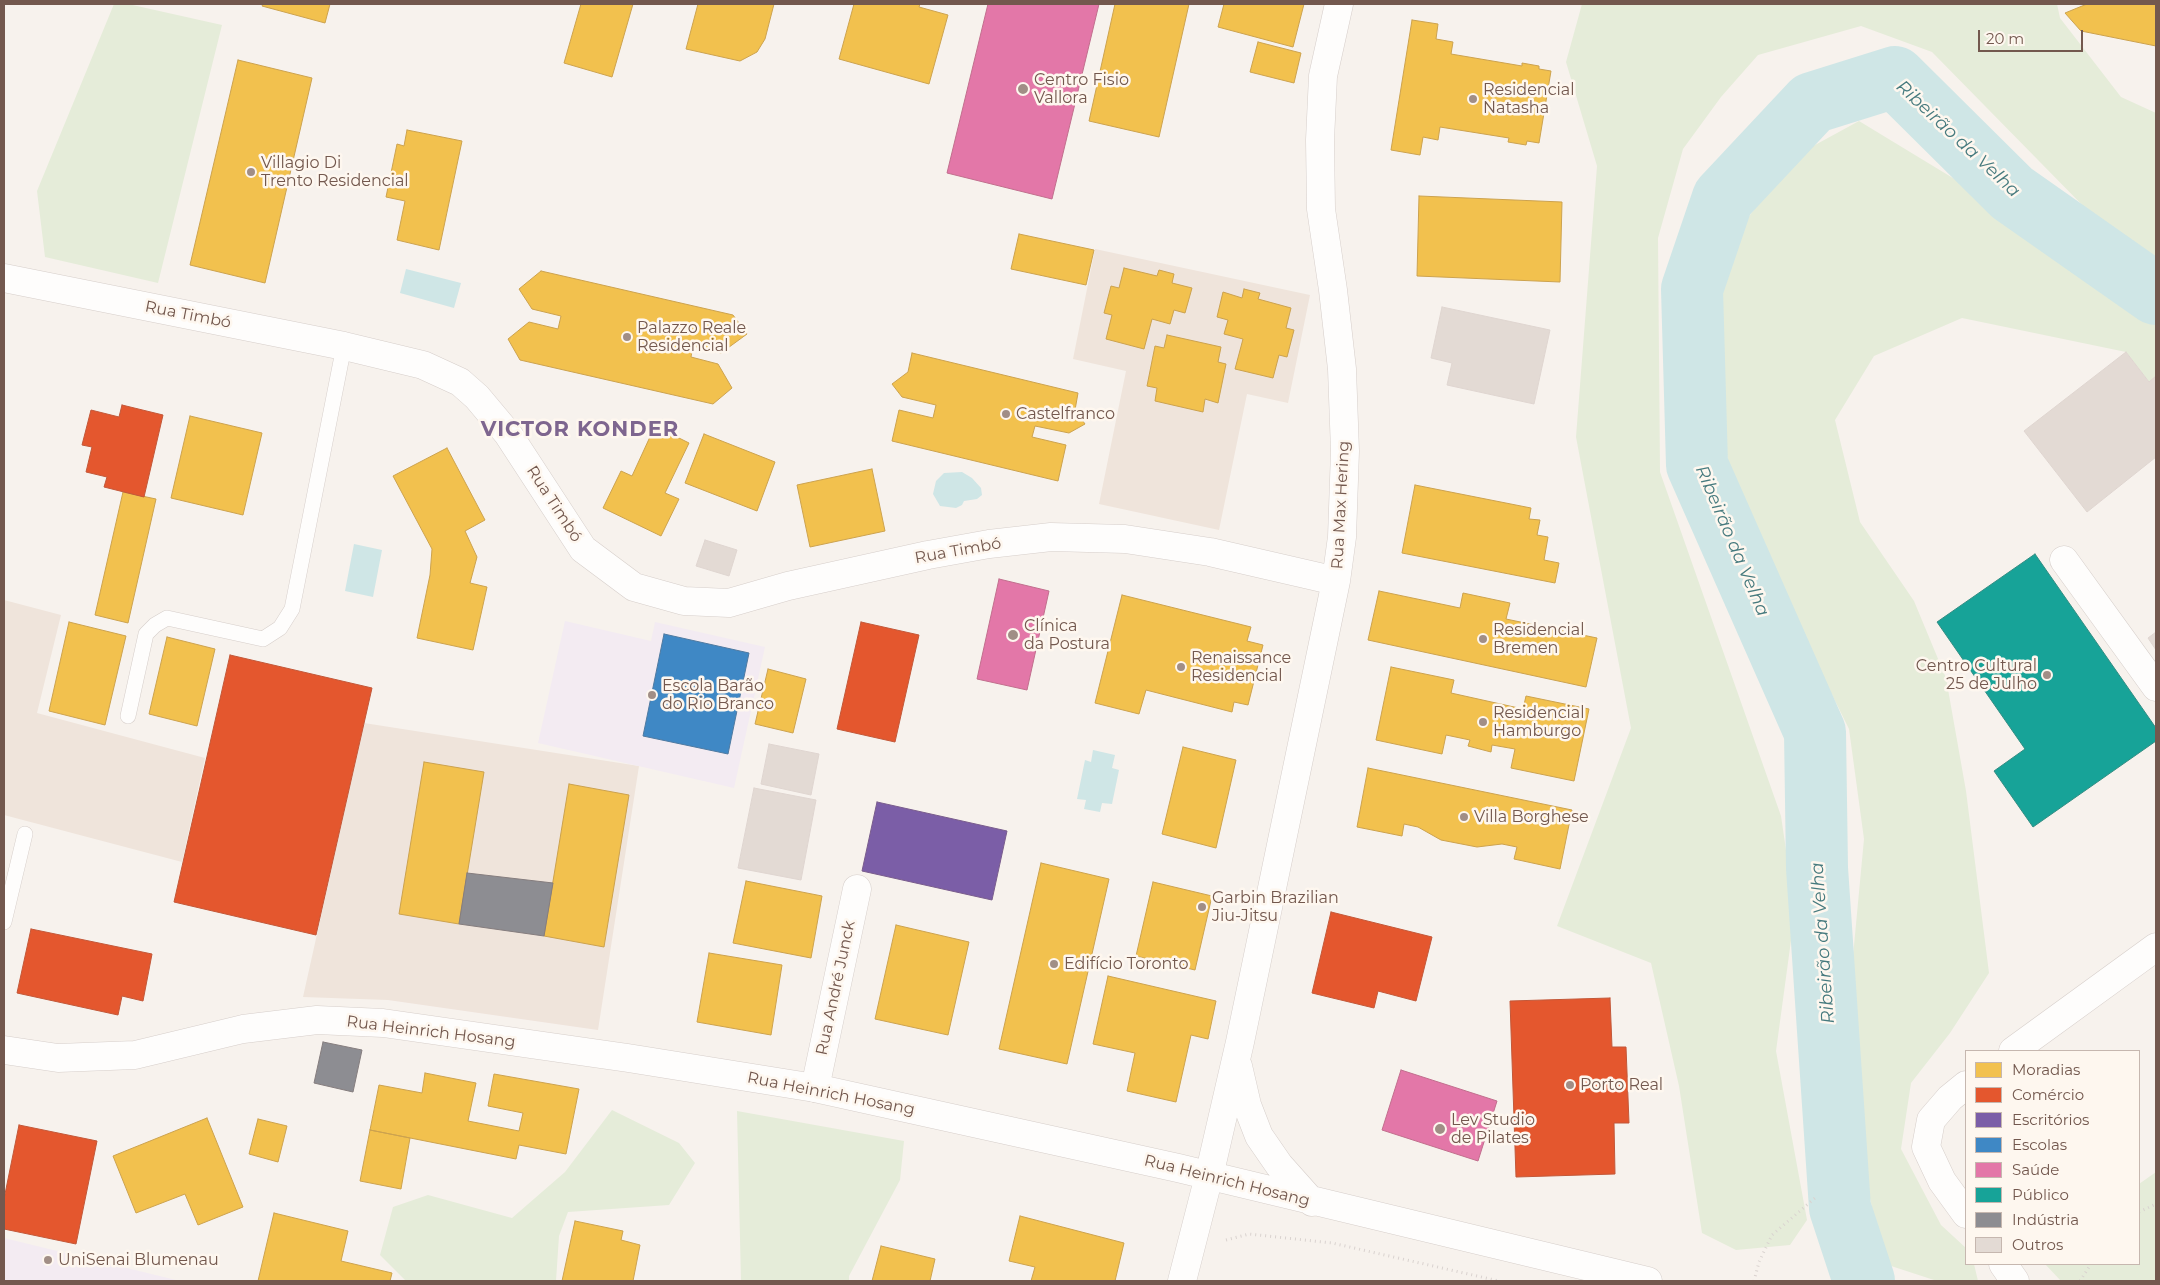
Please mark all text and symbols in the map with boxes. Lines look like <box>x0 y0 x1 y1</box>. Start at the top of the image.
scale bar <box>1980 20 2085 52</box>
text: 20 m <box>1986 29 2024 48</box>
place label: Centro Fisio Vallora <box>1034 70 1129 108</box>
water label: Ribeirão da Velha <box>1891 76 2025 202</box>
place label: Residencial Natasha <box>1483 80 1575 118</box>
marker: Centro Fisio Vallora <box>1016 82 1030 96</box>
marker: Residencial Natasha <box>1467 93 1479 105</box>
place label: Villagio Di Trento Residencial <box>261 153 409 191</box>
marker: Villagio Di Trento Residencial <box>245 166 257 178</box>
street label: Rua Timbó <box>143 297 233 333</box>
place label: Palazzo Reale Residencial <box>637 318 746 356</box>
marker: Palazzo Reale Residencial <box>621 331 633 343</box>
place label: Castelfranco <box>1016 404 1115 424</box>
marker: Castelfranco <box>1000 408 1012 420</box>
district label: VICTOR KONDER <box>479 417 681 443</box>
street label: Rua Max Hering <box>1328 440 1354 570</box>
street label: Rua Timbó <box>522 462 586 546</box>
water label: Ribeirão da Velha <box>1690 462 1774 620</box>
street label: Rua Timbó <box>913 534 1003 568</box>
place label: Clínica da Postura <box>1024 616 1110 654</box>
place label: Residencial Bremen <box>1493 620 1585 658</box>
marker: Clínica da Postura <box>1006 628 1020 642</box>
marker: Residencial Bremen <box>1477 633 1489 645</box>
place label: Renaissance Residencial <box>1191 648 1291 686</box>
place label: Centro Cultural 25 de Julho <box>1916 656 2037 694</box>
marker: Renaissance Residencial <box>1175 661 1187 673</box>
marker: Centro Cultural 25 de Julho <box>2041 669 2053 681</box>
place label: Escola Barão do Rio Branco <box>662 676 774 714</box>
marker: Escola Barão do Rio Branco <box>646 689 658 701</box>
place label: Residencial Hamburgo <box>1493 703 1585 741</box>
marker: Residencial Hamburgo <box>1477 716 1489 728</box>
place label: Villa Borghese <box>1474 807 1589 827</box>
marker: Villa Borghese <box>1458 811 1470 823</box>
water label: Ribeirão da Velha <box>1807 862 1839 1024</box>
place label: Garbin Brazilian Jiu-Jitsu <box>1212 888 1339 926</box>
marker: Garbin Brazilian Jiu-Jitsu <box>1196 901 1208 913</box>
street label: Rua André Junck <box>812 919 860 1057</box>
place label: Edifício Toronto <box>1064 954 1188 974</box>
marker: Edifício Toronto <box>1048 958 1060 970</box>
street label: Rua Heinrich Hosang <box>345 1012 517 1052</box>
legend <box>1965 1050 2140 1265</box>
text: Moradias <box>2012 1060 2080 1079</box>
street label: Rua Heinrich Hosang <box>746 1068 916 1120</box>
place label: Porto Real <box>1580 1075 1663 1095</box>
marker: Porto Real <box>1564 1079 1576 1091</box>
text: Comércio <box>2012 1085 2084 1104</box>
place label: Lev Studio de Pilates <box>1451 1110 1535 1148</box>
text: Escritórios <box>2012 1110 2089 1129</box>
marker: Lev Studio de Pilates <box>1433 1122 1447 1136</box>
text: Escolas <box>2012 1135 2067 1154</box>
street label: Rua Heinrich Hosang <box>1142 1151 1312 1211</box>
text: Saúde <box>2012 1160 2059 1179</box>
text: Público <box>2012 1185 2069 1204</box>
text: Indústria <box>2012 1210 2079 1229</box>
text: Outros <box>2012 1235 2063 1254</box>
place label: UniSenai Blumenau <box>58 1250 219 1270</box>
marker: UniSenai Blumenau <box>42 1254 54 1266</box>

